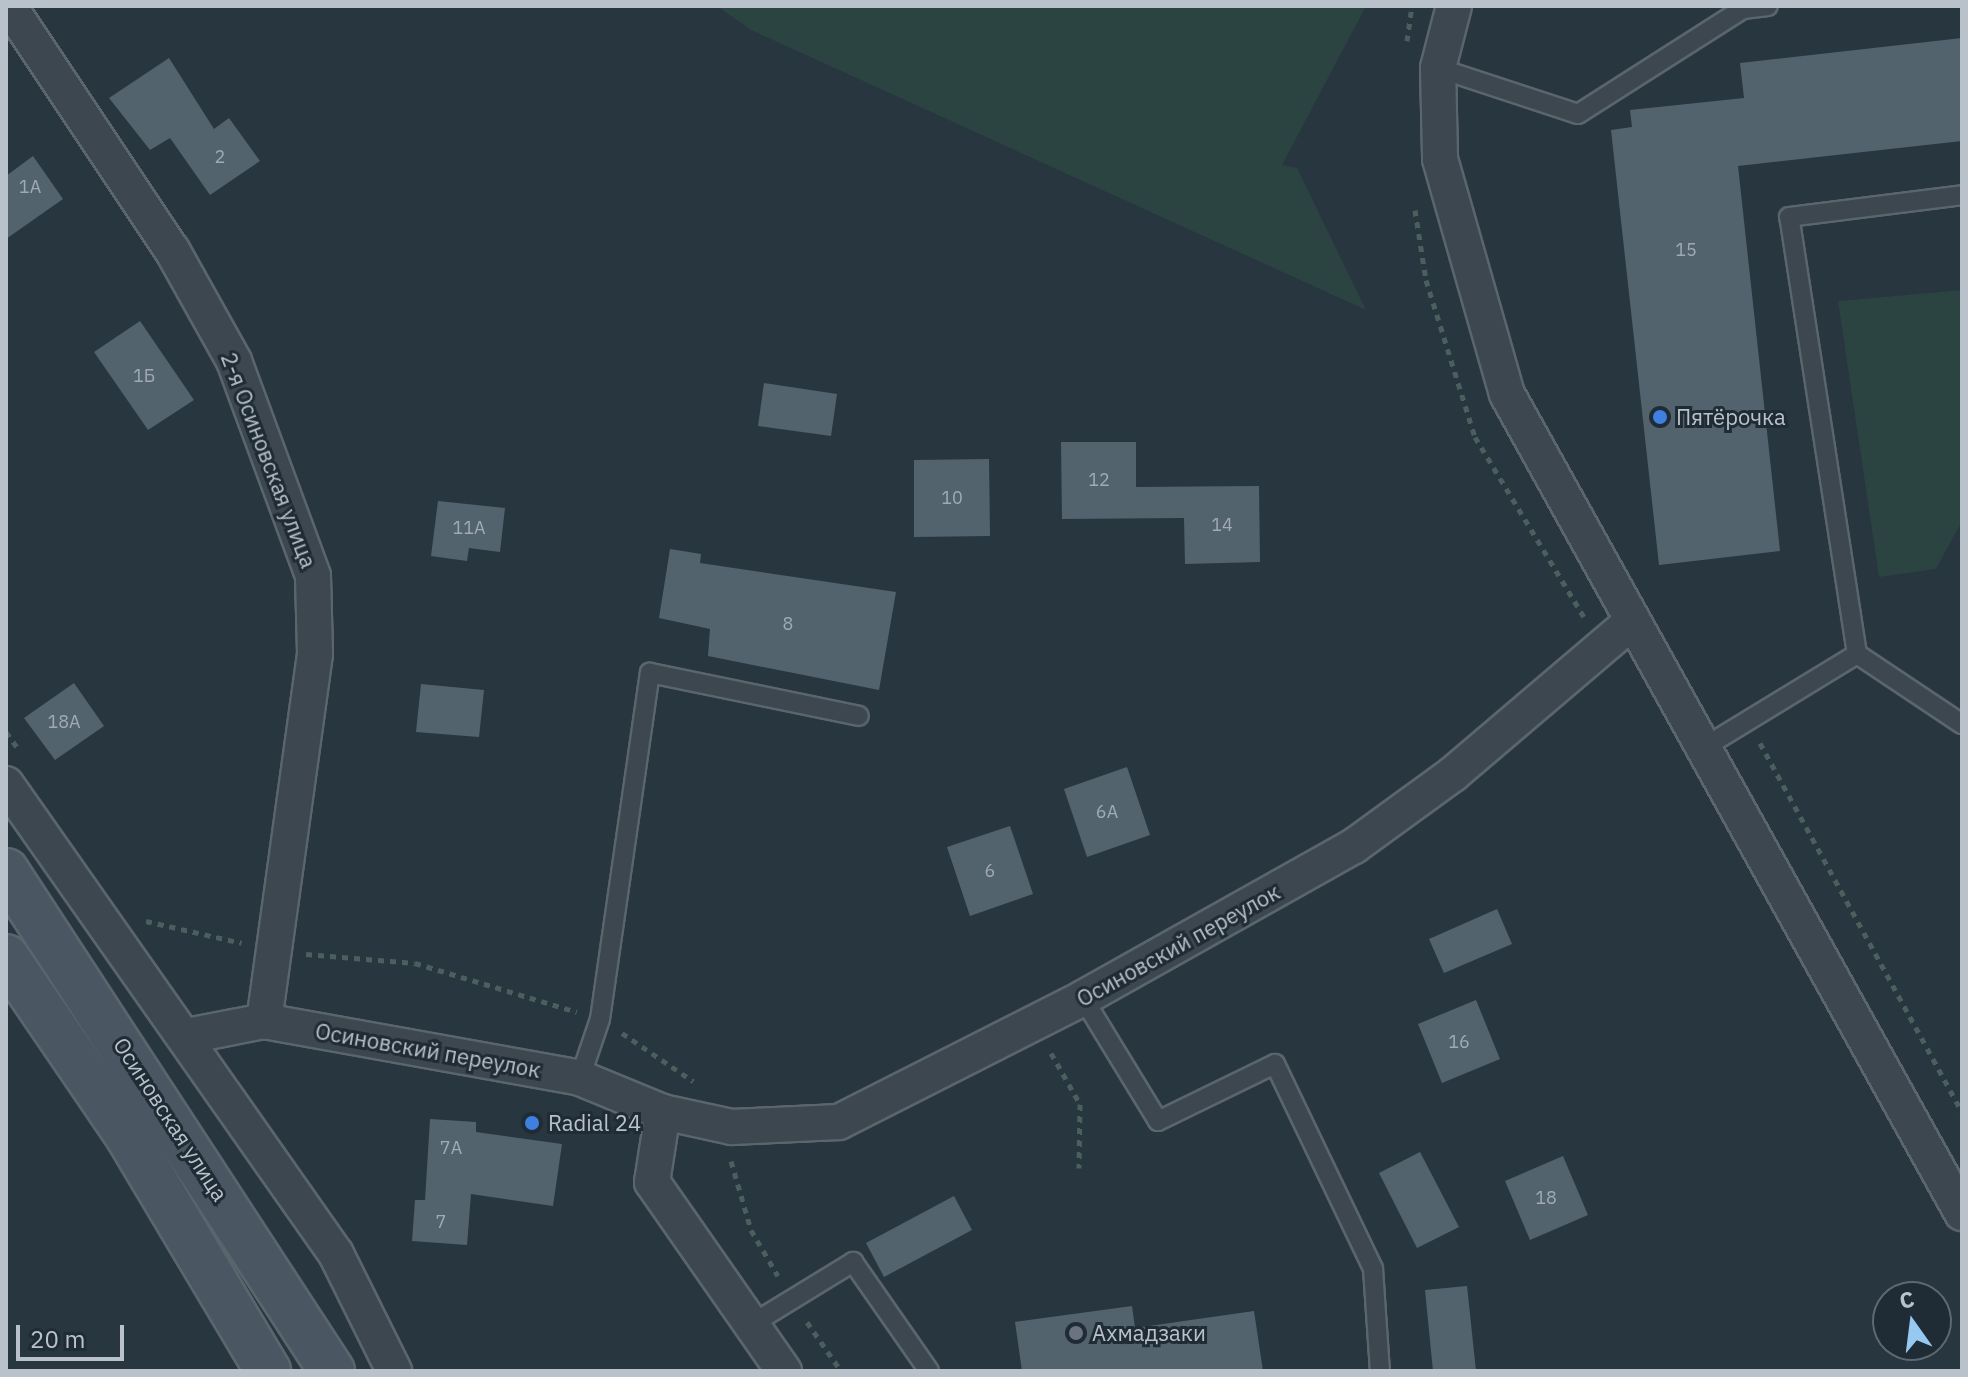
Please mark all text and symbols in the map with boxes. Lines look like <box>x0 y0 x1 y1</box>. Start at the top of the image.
house number: 2 <box>215 146 225 168</box>
house number: 1А <box>19 176 41 198</box>
house number: 15 <box>1675 239 1697 261</box>
street label: 2-я Осиновская улица <box>216 349 322 571</box>
house number: 1Б <box>133 365 155 387</box>
place label: Пятёрочка <box>1676 404 1786 430</box>
marker: Пятёрочка <box>1651 408 1669 426</box>
house number: 12 <box>1088 469 1110 491</box>
house number: 10 <box>941 487 963 509</box>
house number: 14 <box>1211 514 1233 536</box>
house number: 11А <box>452 517 486 539</box>
house number: 8 <box>783 613 793 635</box>
house number: 18А <box>47 711 81 733</box>
house number: 6А <box>1096 801 1118 823</box>
house number: 6 <box>985 860 995 882</box>
street label: Осиновский переулок <box>1072 878 1284 1012</box>
street label: Осиновский переулок <box>313 1017 543 1083</box>
house number: 16 <box>1448 1031 1470 1053</box>
street label: Осиновская улица <box>108 1032 234 1206</box>
place label: Radial 24 <box>548 1110 641 1136</box>
marker: Radial 24 <box>523 1114 541 1132</box>
house number: 7А <box>440 1137 462 1159</box>
house number: 18 <box>1535 1187 1557 1209</box>
house number: 7 <box>436 1211 446 1233</box>
north arrow <box>1872 1281 1952 1361</box>
text: С <box>1896 1283 1917 1315</box>
scale bar <box>20 1309 128 1359</box>
place label: Ахмадзаки <box>1092 1320 1206 1346</box>
text: 20 m <box>30 1323 85 1355</box>
marker: Ахмадзаки <box>1067 1324 1085 1342</box>

